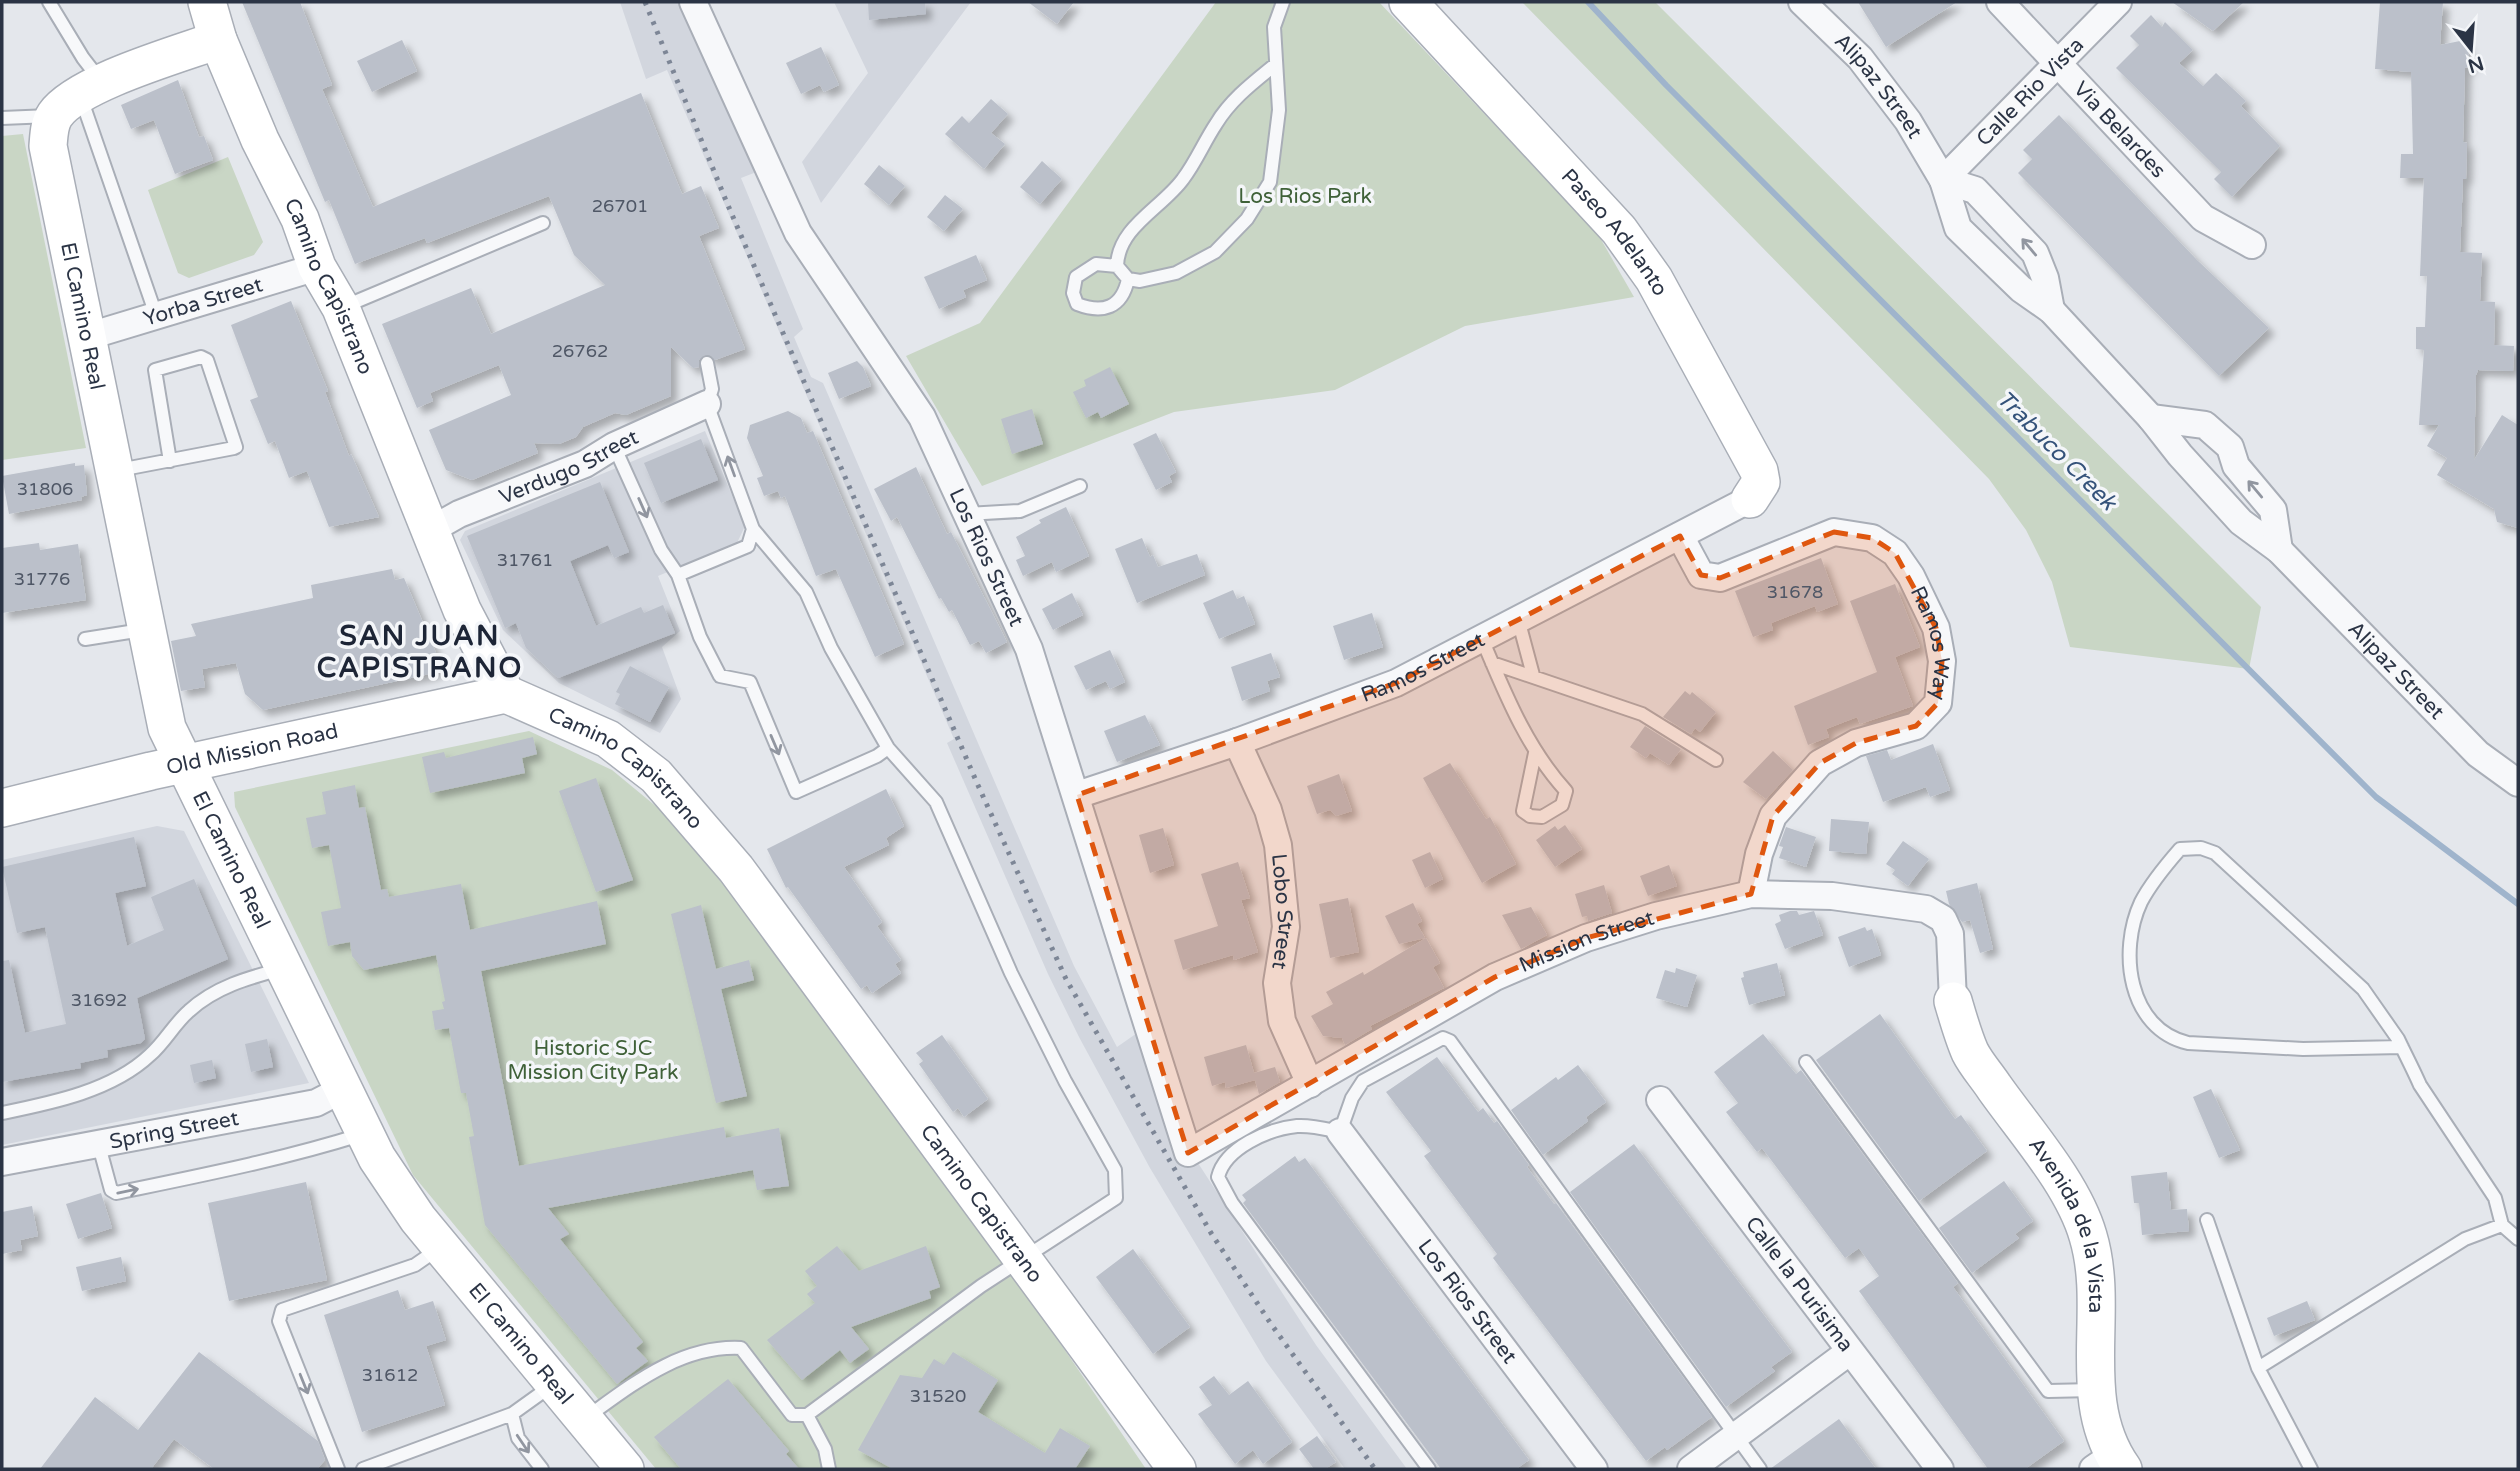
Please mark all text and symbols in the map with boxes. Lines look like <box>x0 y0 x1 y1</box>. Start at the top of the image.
north arrow <box>2436 14 2506 84</box>
street label: Alipaz Street <box>1829 28 1927 143</box>
street label: Calle Rio Vista <box>1972 32 2089 151</box>
text: N <box>2465 52 2486 77</box>
street label: Via Belardes <box>2068 76 2171 183</box>
street label: Paseo Adelanto <box>1556 164 1673 300</box>
park label: Los Rios Park <box>1238 184 1372 209</box>
street label: Camino Capistrano <box>279 194 378 378</box>
house number: 26701 <box>592 195 648 217</box>
one-way arrow <box>2021 238 2037 256</box>
street label: El Camino Real <box>55 240 110 392</box>
street label: Yorba Street <box>140 272 266 332</box>
house number: 26762 <box>552 340 608 362</box>
water label: Trabuco Creek <box>1991 385 2123 517</box>
street label: Verdugo Street <box>496 425 642 510</box>
one-way arrow <box>723 456 736 478</box>
house number: 31806 <box>17 478 73 500</box>
one-way arrow <box>2247 481 2263 499</box>
street label: Los Rios Street <box>944 484 1029 630</box>
one-way arrow <box>637 497 650 518</box>
house number: 31761 <box>497 549 553 571</box>
house number: 31776 <box>14 568 70 590</box>
house number: 31678 <box>1767 581 1823 603</box>
street label: Ramos Way <box>1905 582 1954 701</box>
street label: Alipaz Street <box>2343 616 2449 725</box>
district label: SAN JUAN CAPISTRANO <box>317 619 523 685</box>
street label: Ramos Street <box>1358 627 1489 708</box>
street label: Camino Capistrano <box>544 702 708 834</box>
street label: Old Mission Road <box>164 719 341 780</box>
one-way arrow <box>770 734 783 755</box>
street label: El Camino Real <box>187 787 275 933</box>
street label: Lobo Street <box>1266 852 1298 971</box>
street label: Mission Street <box>1516 905 1657 978</box>
house number: 31692 <box>71 989 127 1011</box>
park label: Historic SJC Mission City Park <box>507 1036 679 1085</box>
street label: Spring Street <box>107 1106 241 1155</box>
street label: Camino Capistrano <box>915 1120 1048 1288</box>
street label: Avenida de la Vista <box>2023 1133 2108 1313</box>
one-way arrow <box>116 1183 139 1197</box>
street label: Calle la Purisima <box>1740 1212 1859 1357</box>
street label: Los Rios Street <box>1412 1235 1522 1369</box>
street label: El Camino Real <box>463 1278 578 1410</box>
house number: 31612 <box>362 1364 418 1386</box>
one-way arrow <box>299 1373 312 1395</box>
house number: 31520 <box>910 1385 966 1407</box>
one-way arrow <box>516 1433 530 1453</box>

